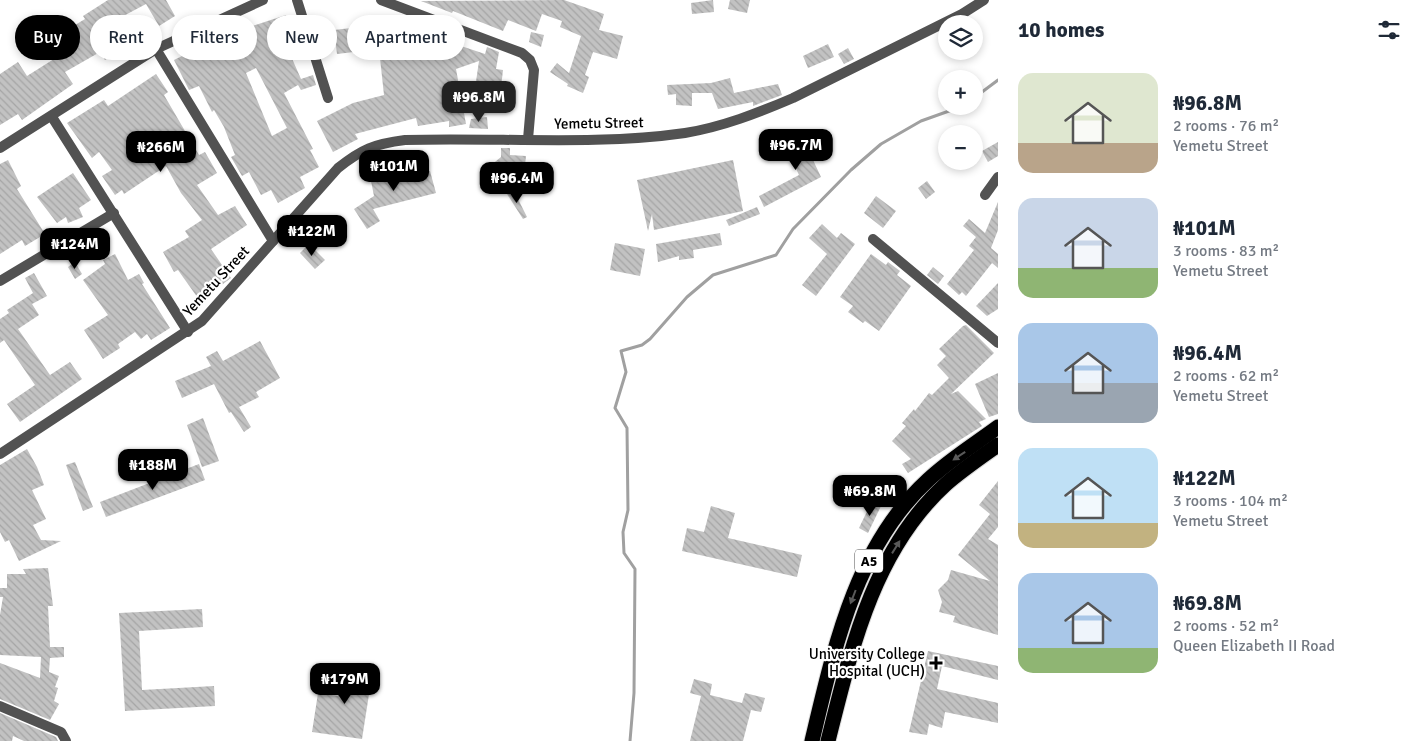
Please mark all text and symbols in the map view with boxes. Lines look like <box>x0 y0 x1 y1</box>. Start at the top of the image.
chip: Buy <box>15 15 80 60</box>
chip: Rent <box>90 15 162 60</box>
chip: Filters <box>172 15 257 60</box>
chip: New <box>267 15 337 60</box>
chip: Apartment <box>347 15 465 60</box>
map controls <box>938 15 983 170</box>
button: layers <box>938 15 983 60</box>
icon: filters <box>1375 16 1403 44</box>
text: 10 homes <box>1018 17 1104 43</box>
button: + <box>938 70 983 115</box>
pin: ₦96.8M <box>438 80 520 123</box>
text: ₦96.8M <box>453 87 505 107</box>
text: ₦96.8M <box>1173 90 1242 116</box>
icon: home <box>1058 93 1118 153</box>
street label: Yemetu Street <box>554 113 644 133</box>
text: 2 rooms · 76 m² <box>1173 116 1279 136</box>
button: − <box>938 125 983 170</box>
pin: ₦96.7M <box>755 128 837 171</box>
pin: ₦266M <box>126 130 196 173</box>
text: ₦96.7M <box>770 135 822 155</box>
text: Yemetu Street <box>1173 136 1268 156</box>
text: ₦266M <box>137 137 185 157</box>
pin: ₦101M <box>359 150 429 192</box>
text: ₦101M <box>370 156 418 176</box>
pin: ₦96.4M <box>476 162 558 204</box>
text: ₦96.4M <box>491 168 543 188</box>
pin: ₦122M <box>277 214 347 257</box>
text: ₦101M <box>1173 215 1236 241</box>
icon: home <box>1058 218 1118 278</box>
text: ₦122M <box>288 221 336 241</box>
pin: ₦124M <box>40 228 110 270</box>
text: ₦124M <box>51 234 99 254</box>
text: 3 rooms · 83 m² <box>1173 241 1279 261</box>
street label: Yemetu Street <box>179 242 253 320</box>
text: Yemetu Street <box>1173 261 1268 281</box>
text: ₦96.4M <box>1173 340 1242 366</box>
icon: home <box>1058 343 1118 403</box>
text: 2 rooms · 62 m² <box>1173 366 1279 386</box>
text: Yemetu Street <box>1173 386 1268 406</box>
pin: ₦188M <box>118 448 188 491</box>
one-way arrow <box>952 451 965 460</box>
text: ₦188M <box>129 455 177 475</box>
text: ₦122M <box>1173 465 1236 491</box>
icon: home <box>1058 468 1118 528</box>
pin: ₦69.8M <box>829 474 911 517</box>
text: ₦69.8M <box>844 481 896 501</box>
text: 3 rooms · 104 m² <box>1173 491 1288 511</box>
text: Yemetu Street <box>1173 511 1268 531</box>
one-way arrow <box>891 541 901 554</box>
road number: A5 <box>855 550 883 572</box>
one-way arrow <box>849 590 856 605</box>
text: ₦69.8M <box>1173 590 1242 616</box>
icon: home <box>1058 593 1118 653</box>
text: 2 rooms · 52 m² <box>1173 616 1279 636</box>
text: Queen Elizabeth II Road <box>1173 636 1335 656</box>
place label: University College Hospital (UCH) <box>809 645 925 680</box>
marker: University College Hospital (UCH) <box>929 656 943 670</box>
pin: ₦179M <box>310 662 380 705</box>
text: ₦179M <box>321 669 369 689</box>

